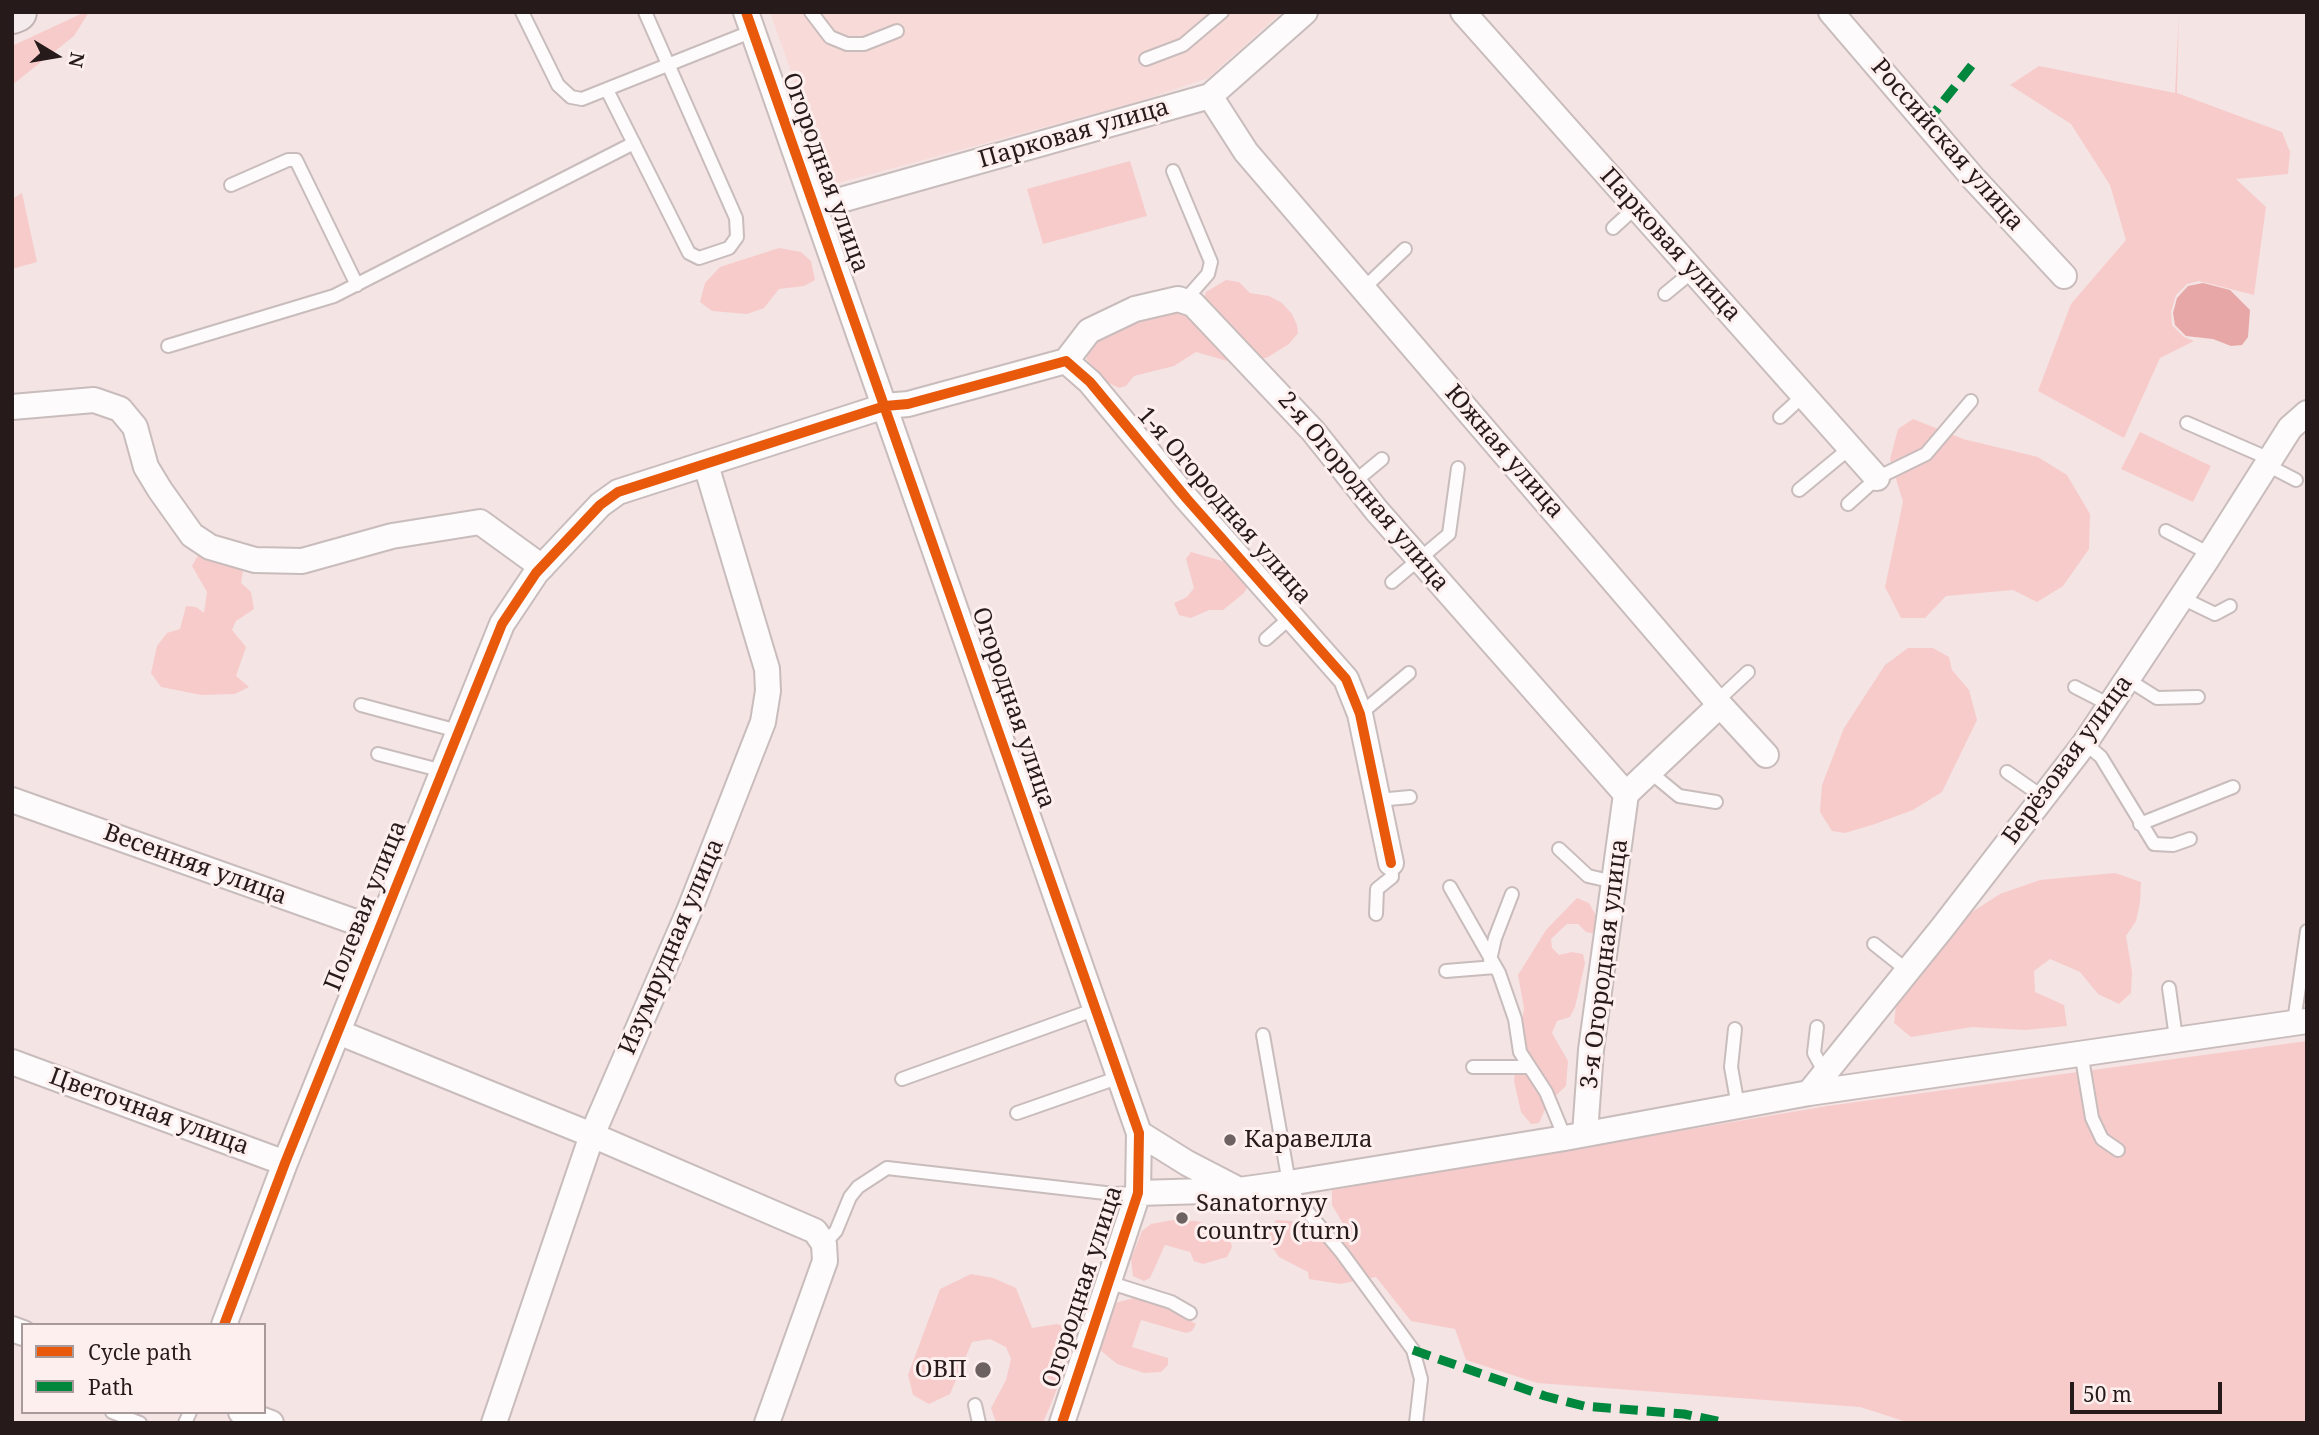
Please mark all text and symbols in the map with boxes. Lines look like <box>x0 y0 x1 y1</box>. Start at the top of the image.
north arrow <box>21 21 91 91</box>
text: N <box>62 50 91 70</box>
street label: Российская улица <box>1865 53 2029 237</box>
street label: Огородная улица <box>775 69 875 277</box>
street label: Парковая улица <box>975 93 1173 175</box>
street label: Парковая улица <box>1593 162 1747 328</box>
street label: Южная улица <box>1438 379 1570 525</box>
street label: 2-я Огородная улица <box>1271 386 1455 598</box>
street label: 1-я Огородная улица <box>1131 402 1317 610</box>
street label: Огородная улица <box>965 604 1061 812</box>
street label: Берёзовая улица <box>1997 670 2139 850</box>
street label: Полевая улица <box>319 817 413 995</box>
street label: Весенняя улица <box>99 818 291 912</box>
street label: Изумрудная улица <box>613 835 731 1059</box>
street label: 3-я Огородная улица <box>1575 837 1635 1091</box>
street label: Цветочная улица <box>45 1062 253 1162</box>
place label: Каравелла <box>1244 1126 1373 1154</box>
marker: Каравелла <box>1222 1132 1238 1148</box>
street label: Огородная улица <box>1037 1182 1129 1392</box>
place label: Sanatornyy country (turn) <box>1196 1190 1359 1246</box>
marker: Sanatornyy country (turn) <box>1174 1210 1190 1226</box>
legend <box>21 1323 266 1414</box>
text: Cycle path <box>88 1338 192 1366</box>
place label: ОВП <box>915 1356 967 1384</box>
marker: ОВП <box>973 1360 993 1380</box>
scale bar <box>2074 1368 2226 1412</box>
text: Path <box>88 1373 133 1401</box>
text: 50 m <box>2083 1380 2132 1408</box>

